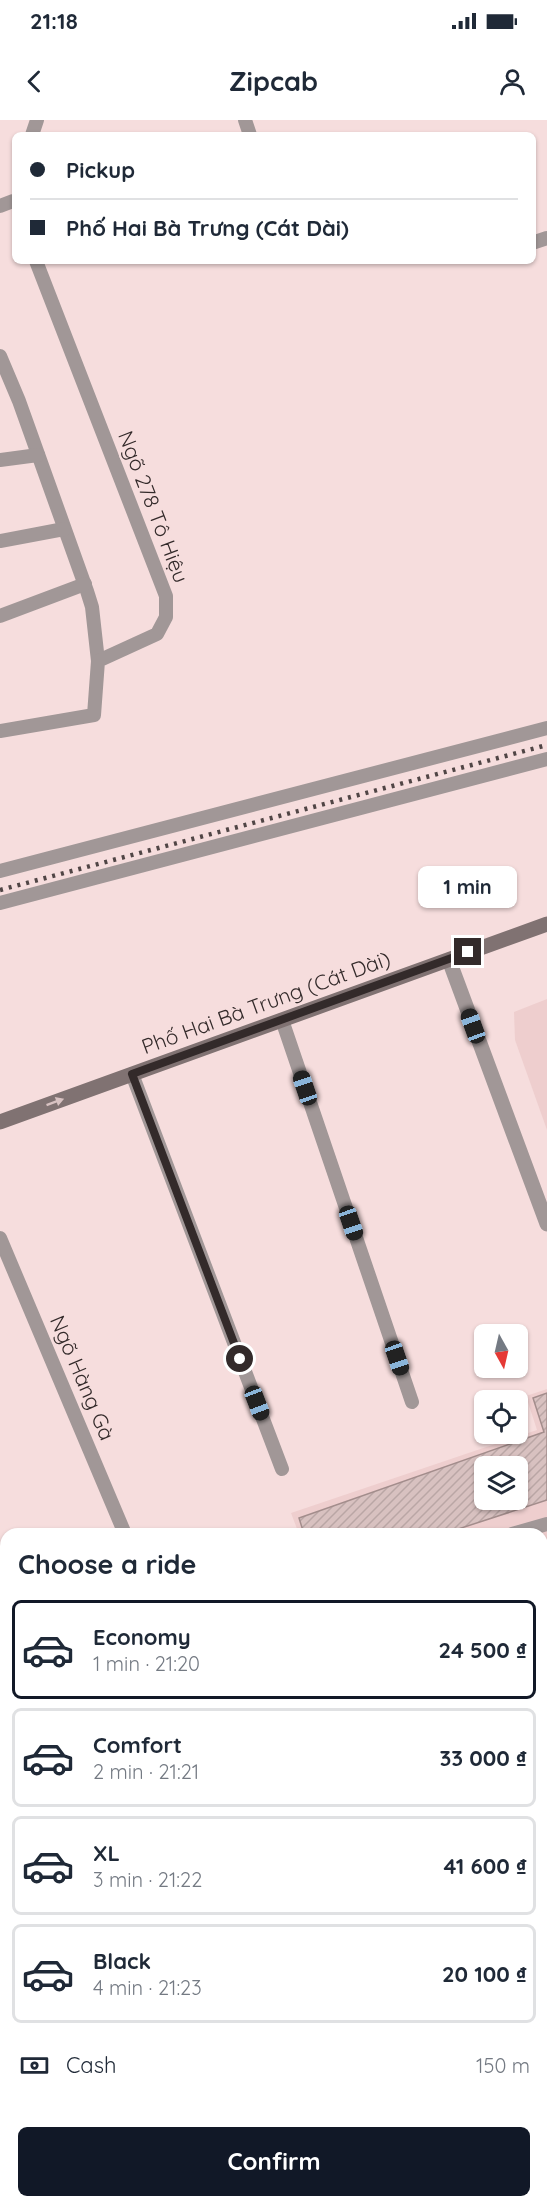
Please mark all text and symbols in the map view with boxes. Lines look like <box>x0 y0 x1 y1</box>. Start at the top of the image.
text: 21:18 <box>30 7 78 35</box>
text: Zipcab <box>229 64 318 98</box>
icon: back <box>18 65 51 98</box>
icon: person <box>496 65 529 98</box>
text: Pickup <box>66 156 135 184</box>
text: Phố Hai Bà Trưng (Cát Dài) <box>66 214 349 242</box>
street label: Ngõ 278 Tô Hiệu <box>113 427 195 586</box>
callout: 1 min <box>418 865 518 907</box>
text: 1 min <box>443 874 492 899</box>
route end <box>454 938 481 965</box>
street label: Phố Hai Bà Trưng (Cát Dài) <box>138 945 394 1059</box>
car <box>458 1006 488 1046</box>
car <box>291 1068 319 1108</box>
one-way arrow <box>46 1096 64 1106</box>
car <box>337 1203 365 1243</box>
street label: Ngõ Hàng Gà <box>45 1311 121 1444</box>
north arrow <box>474 1324 528 1378</box>
map controls <box>474 1324 528 1510</box>
car <box>383 1338 411 1378</box>
route start <box>226 1345 253 1372</box>
car <box>242 1383 272 1423</box>
button: locate <box>474 1390 528 1444</box>
button: layers <box>474 1456 528 1510</box>
text: Choose a ride <box>18 1547 196 1581</box>
icon: car <box>21 1623 75 1677</box>
text: Economy <box>93 1623 191 1651</box>
text: 24 500 ₫ <box>438 1636 527 1664</box>
text: 1 min · 21:20 <box>93 1651 200 1676</box>
icon: car <box>21 1731 75 1785</box>
text: Comfort <box>93 1731 182 1759</box>
text: 33 000 ₫ <box>439 1744 527 1772</box>
text: 2 min · 21:21 <box>93 1759 199 1784</box>
icon: car <box>21 1839 75 1893</box>
text: XL <box>93 1839 120 1867</box>
text: 41 600 ₫ <box>444 1852 527 1880</box>
text: 3 min · 21:22 <box>93 1867 202 1892</box>
icon: car <box>21 1947 75 2001</box>
text: Black <box>93 1947 151 1975</box>
text: 20 100 ₫ <box>442 1960 527 1988</box>
text: 4 min · 21:23 <box>93 1975 202 2000</box>
icon: cash <box>18 2049 51 2082</box>
text: Cash <box>66 2051 117 2079</box>
text: 150 m <box>476 2053 530 2078</box>
button: Confirm <box>18 2127 530 2196</box>

